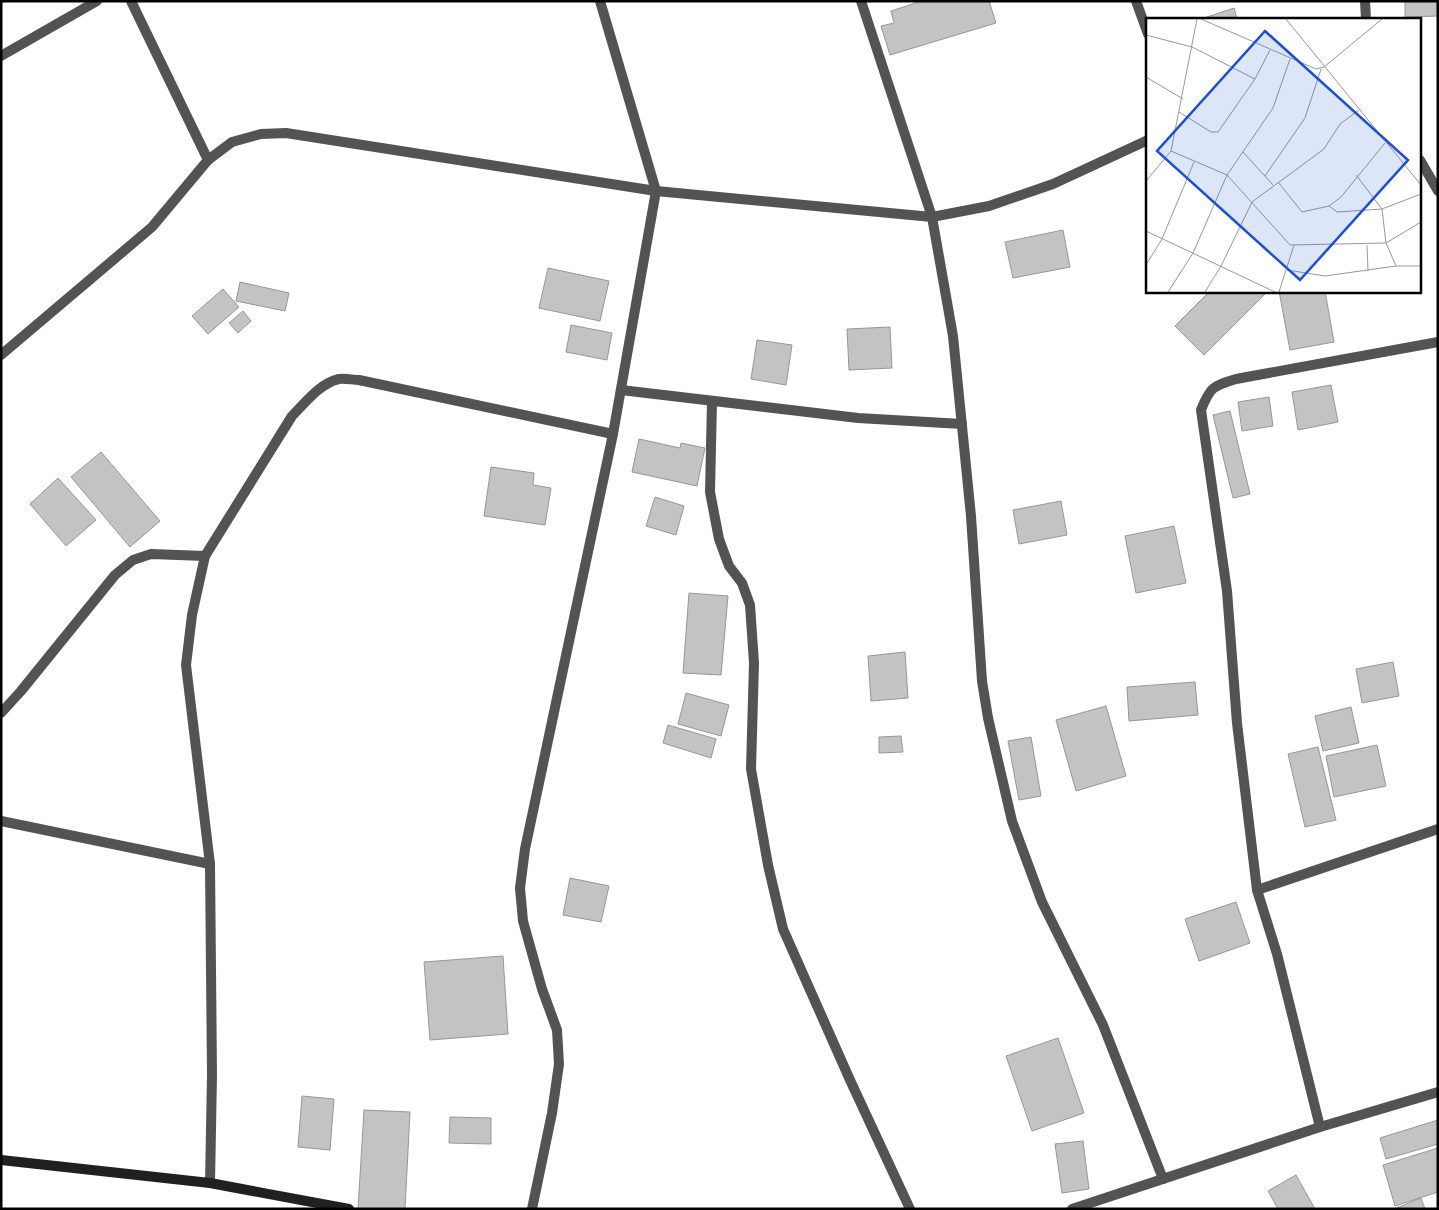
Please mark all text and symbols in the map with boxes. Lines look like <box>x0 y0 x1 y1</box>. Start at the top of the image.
inset map <box>1146 18 1422 292</box>

